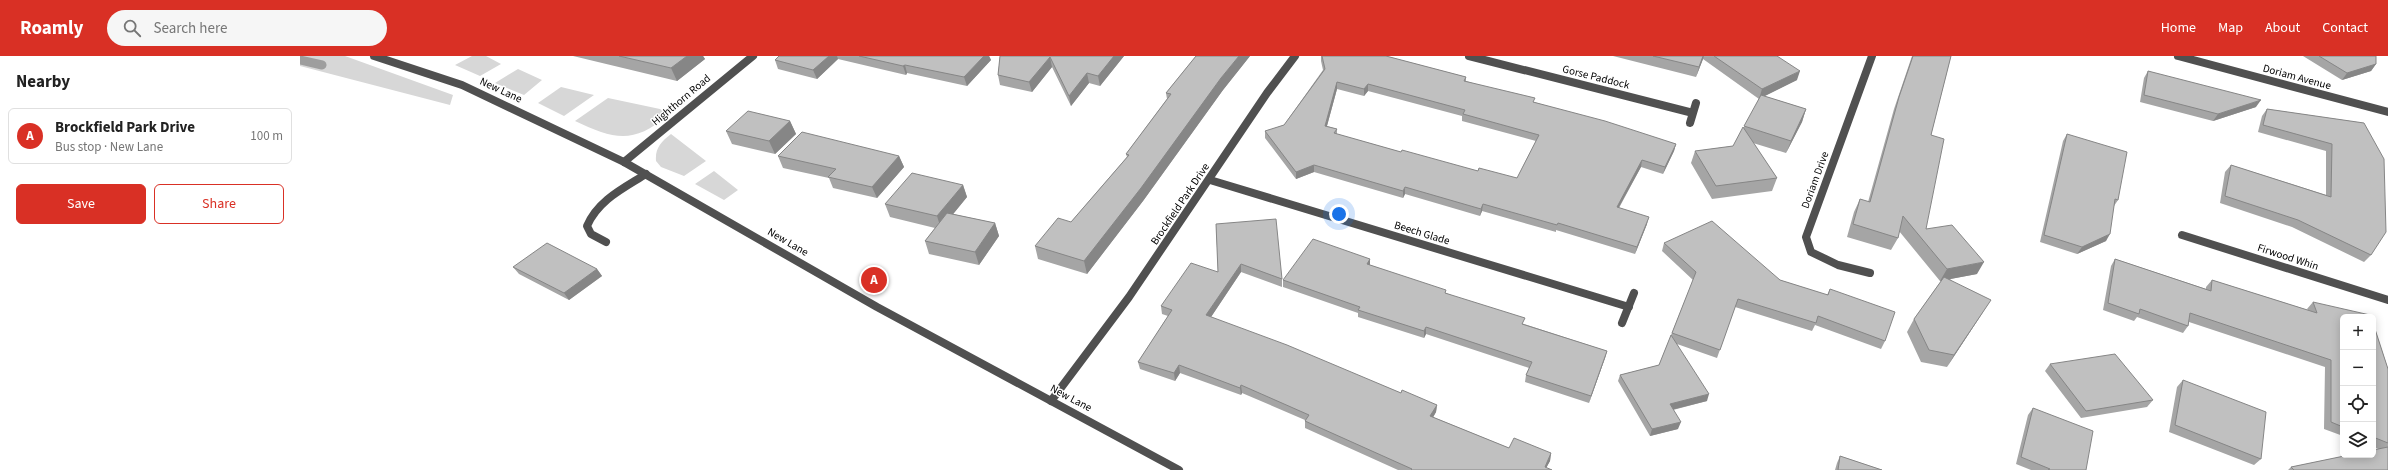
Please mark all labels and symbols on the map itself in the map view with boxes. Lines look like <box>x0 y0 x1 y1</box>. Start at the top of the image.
street label: Gorse Paddock <box>1561 61 1632 93</box>
street label: Doriam Avenue <box>2261 61 2333 93</box>
street label: Highthorn Road <box>648 71 714 129</box>
street label: New Lane <box>477 74 525 107</box>
street label: Doriam Drive <box>1798 149 1832 211</box>
street label: Brockfield Park Drive <box>1147 160 1213 248</box>
your location <box>1329 204 1349 224</box>
street label: Beech Glade <box>1392 217 1452 249</box>
street label: New Lane <box>765 224 812 260</box>
street label: Firwood Whin <box>2255 240 2321 274</box>
pin: A <box>861 265 887 295</box>
street label: New Lane <box>1048 381 1095 415</box>

